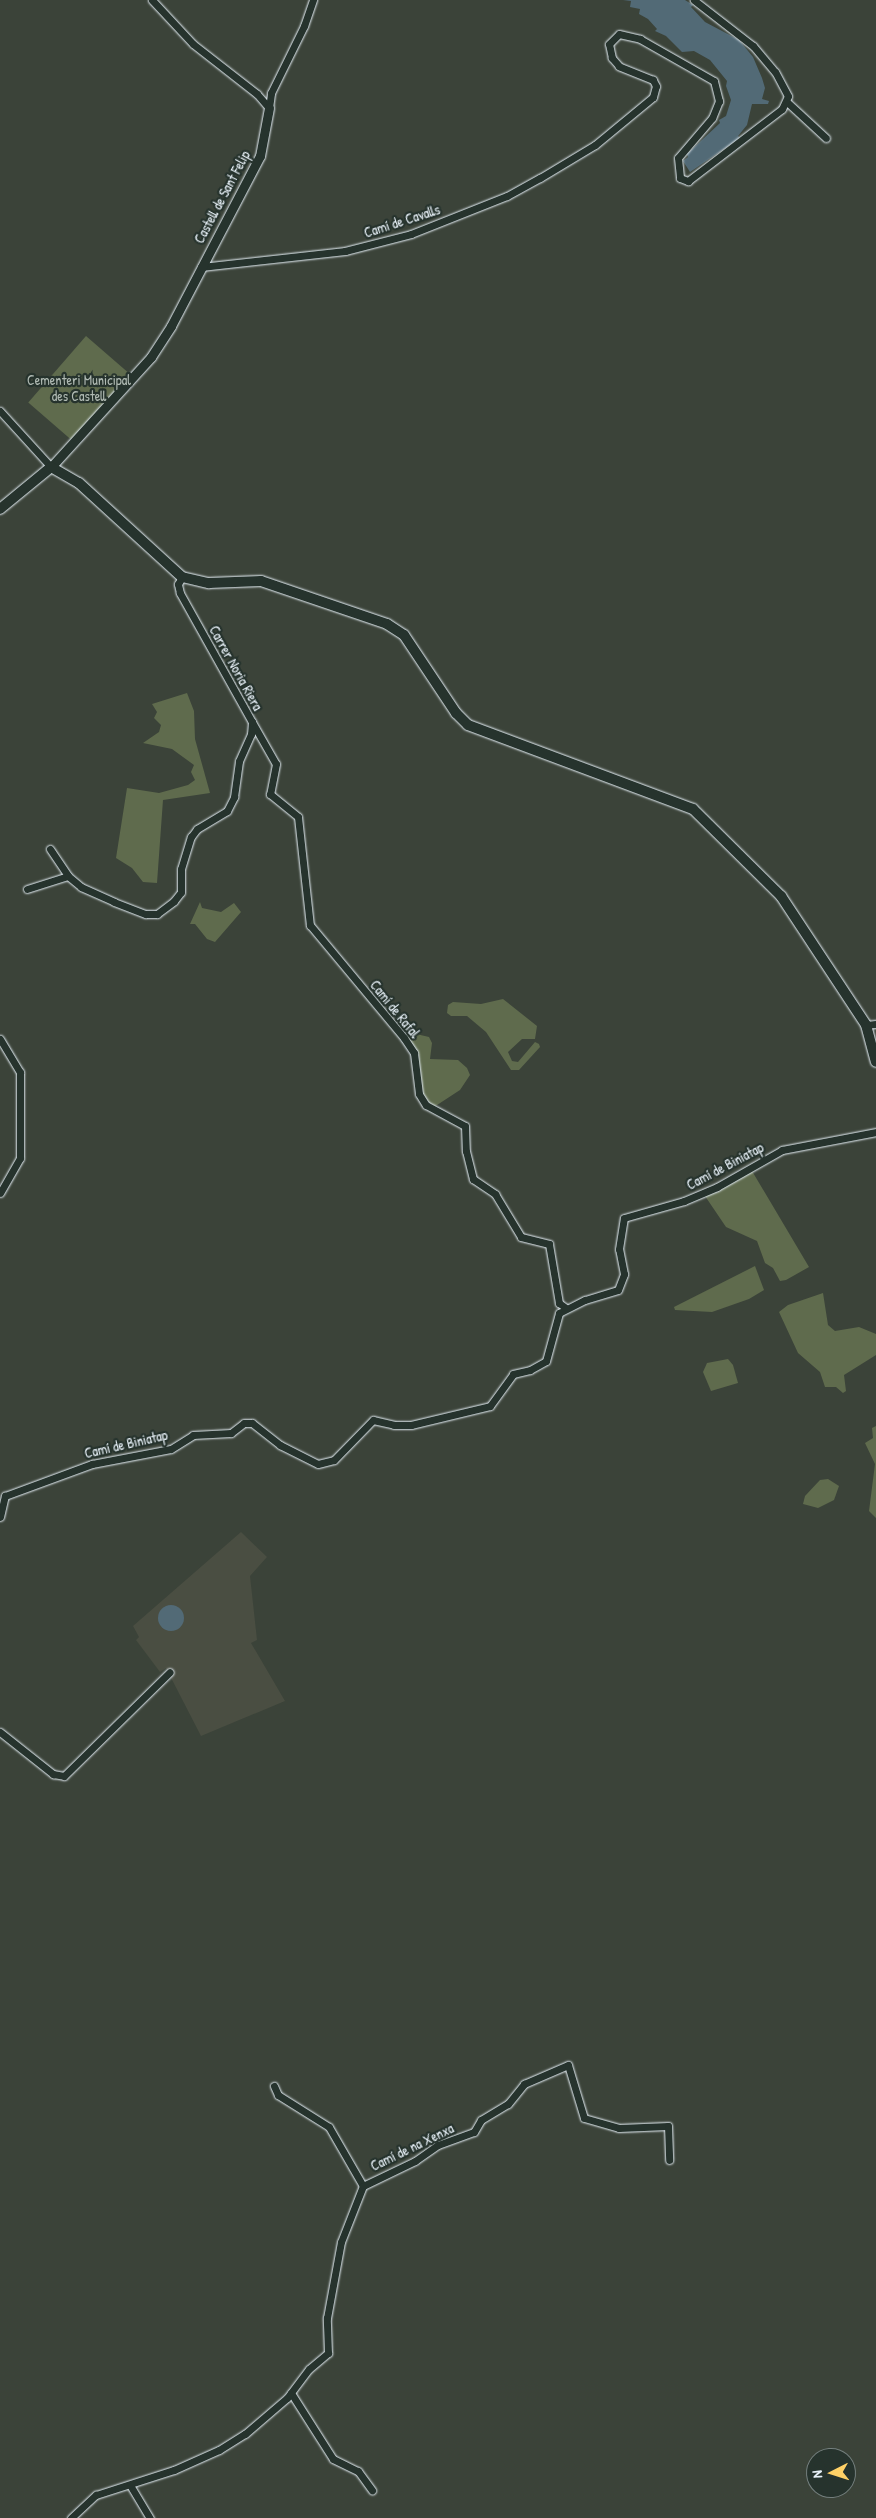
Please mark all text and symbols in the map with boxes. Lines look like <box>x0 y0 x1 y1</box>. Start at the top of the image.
street label: Castell de Sant Felip <box>191 148 253 246</box>
street label: Camí de Cavalls <box>362 201 442 241</box>
park label: Cementeri Municipal des Castell <box>27 372 131 404</box>
street label: Carrer Noria Riera <box>206 623 266 713</box>
street label: Camí de Rafal <box>367 977 423 1041</box>
street label: Camí de Biniatap <box>684 1139 766 1193</box>
street label: Camí de Biniatap <box>83 1426 169 1462</box>
street label: Camí de na Xenxa <box>368 2120 456 2174</box>
north arrow <box>806 2448 856 2498</box>
text: N <box>807 2470 826 2479</box>

